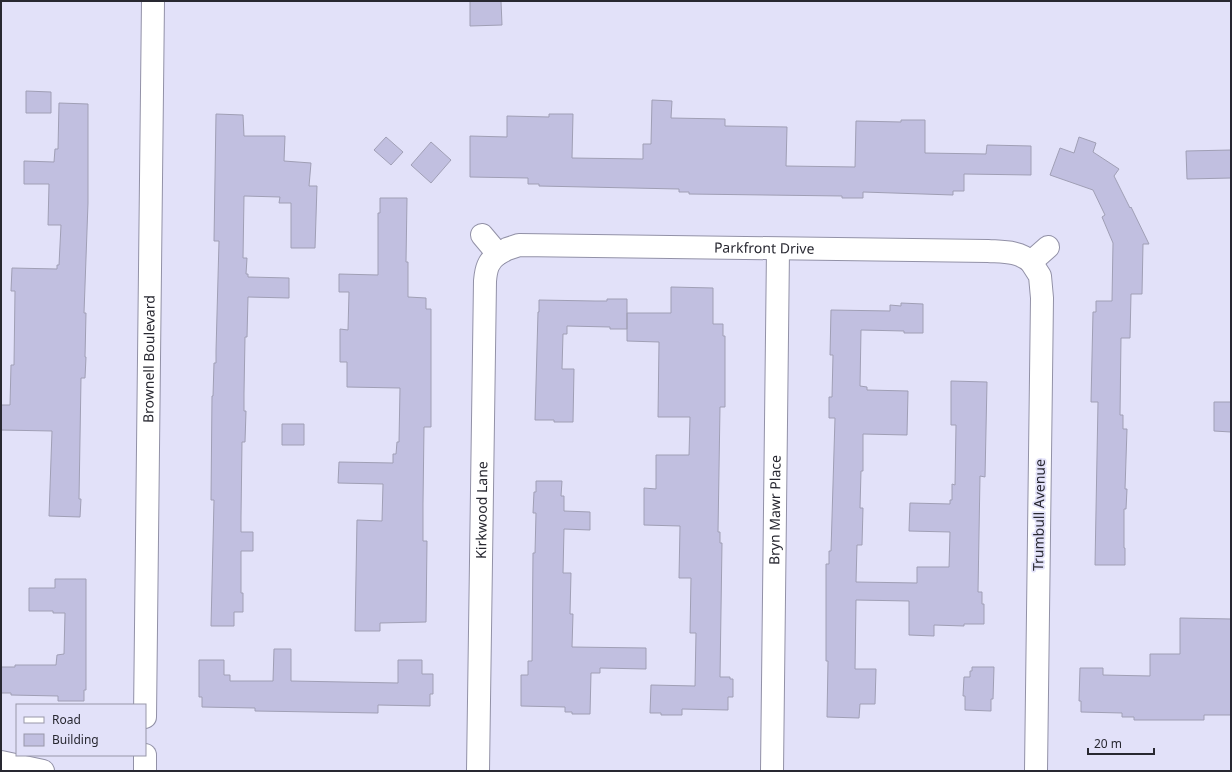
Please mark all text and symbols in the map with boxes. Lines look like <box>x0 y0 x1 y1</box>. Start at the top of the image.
street label: Parkfront Drive <box>714 237 815 258</box>
street label: Brownell Boulevard <box>138 295 159 423</box>
street label: Bryn Mawr Place <box>764 455 785 565</box>
street label: Trumbull Avenue <box>1028 459 1049 571</box>
street label: Kirkwood Lane <box>471 461 491 559</box>
legend <box>16 704 146 756</box>
text: Road <box>52 711 81 728</box>
scale bar <box>1088 730 1154 756</box>
text: Building <box>52 731 99 748</box>
text: 20 m <box>1094 735 1122 752</box>

